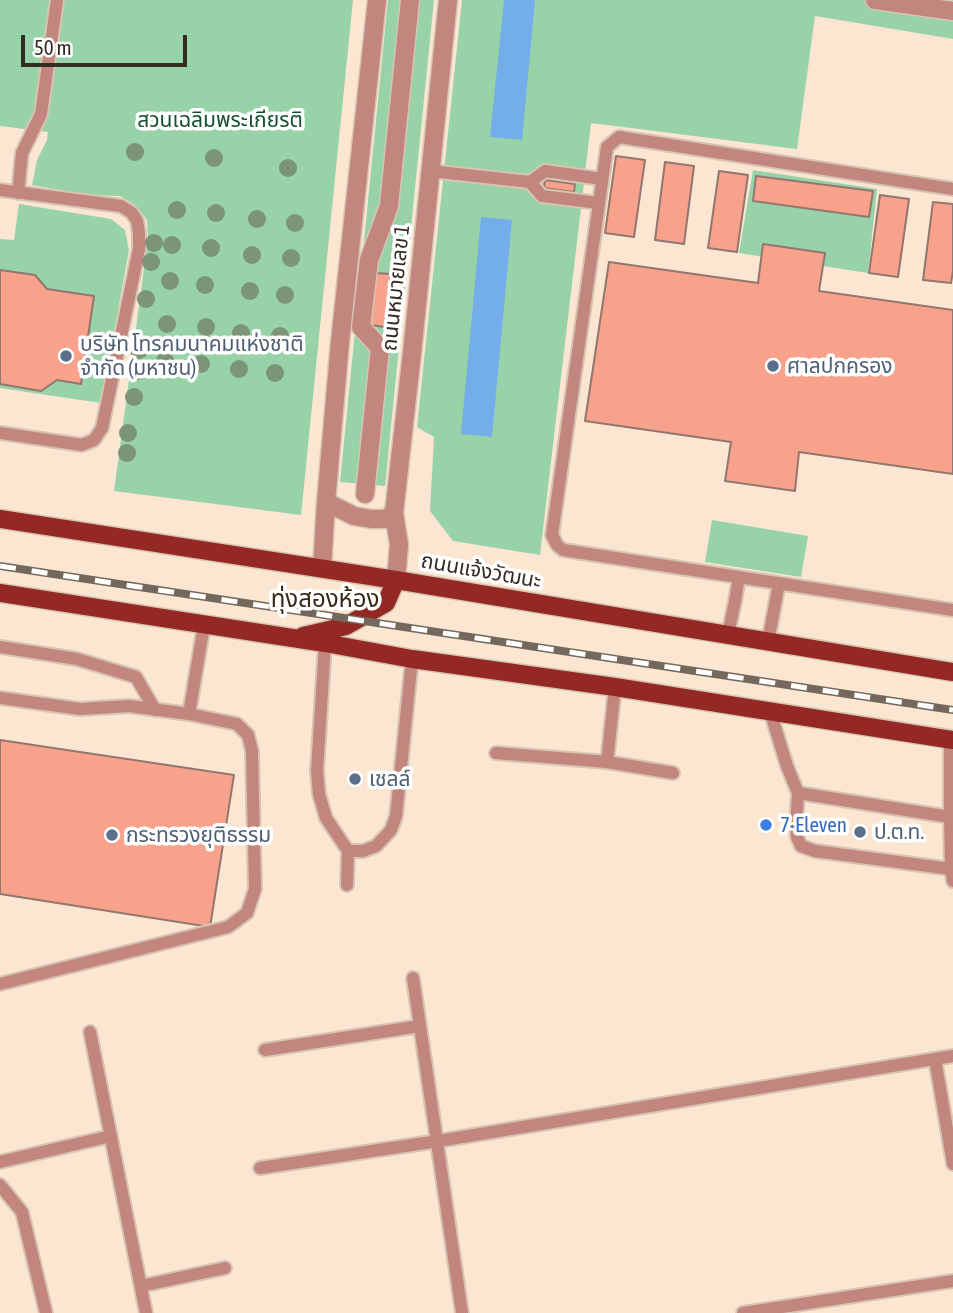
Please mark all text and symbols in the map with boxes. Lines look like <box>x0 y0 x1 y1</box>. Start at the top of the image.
scale bar <box>24 21 191 65</box>
text: 50 m <box>34 35 72 59</box>
park label: สวนเฉลิมพระเกียรติ <box>137 107 303 133</box>
street label: ถนนหมายเลข 1 <box>377 224 415 352</box>
place label: บริษัท โทรคมนาคมแห่งชาติ จำกัด (มหาชน) <box>80 331 303 381</box>
marker: บริษัท โทรคมนาคมแห่งชาติ จำกัด (มหาชน) <box>58 348 74 364</box>
place label: ศาลปกครอง <box>787 353 892 379</box>
marker: ศาลปกครอง <box>765 358 781 374</box>
street label: ถนนแจ้งวัฒนะ <box>419 548 543 594</box>
district label: ทุ่งสองห้อง <box>271 585 379 613</box>
place label: เชลล์ <box>369 766 410 792</box>
marker: เชลล์ <box>347 771 363 787</box>
place label: 7-Eleven <box>780 812 847 838</box>
marker: 7-Eleven <box>758 817 774 833</box>
place label: ป.ต.ท. <box>874 819 924 845</box>
place label: กระทรวงยุติธรรม <box>126 822 271 848</box>
marker: ป.ต.ท. <box>852 824 868 840</box>
marker: กระทรวงยุติธรรม <box>104 827 120 843</box>

